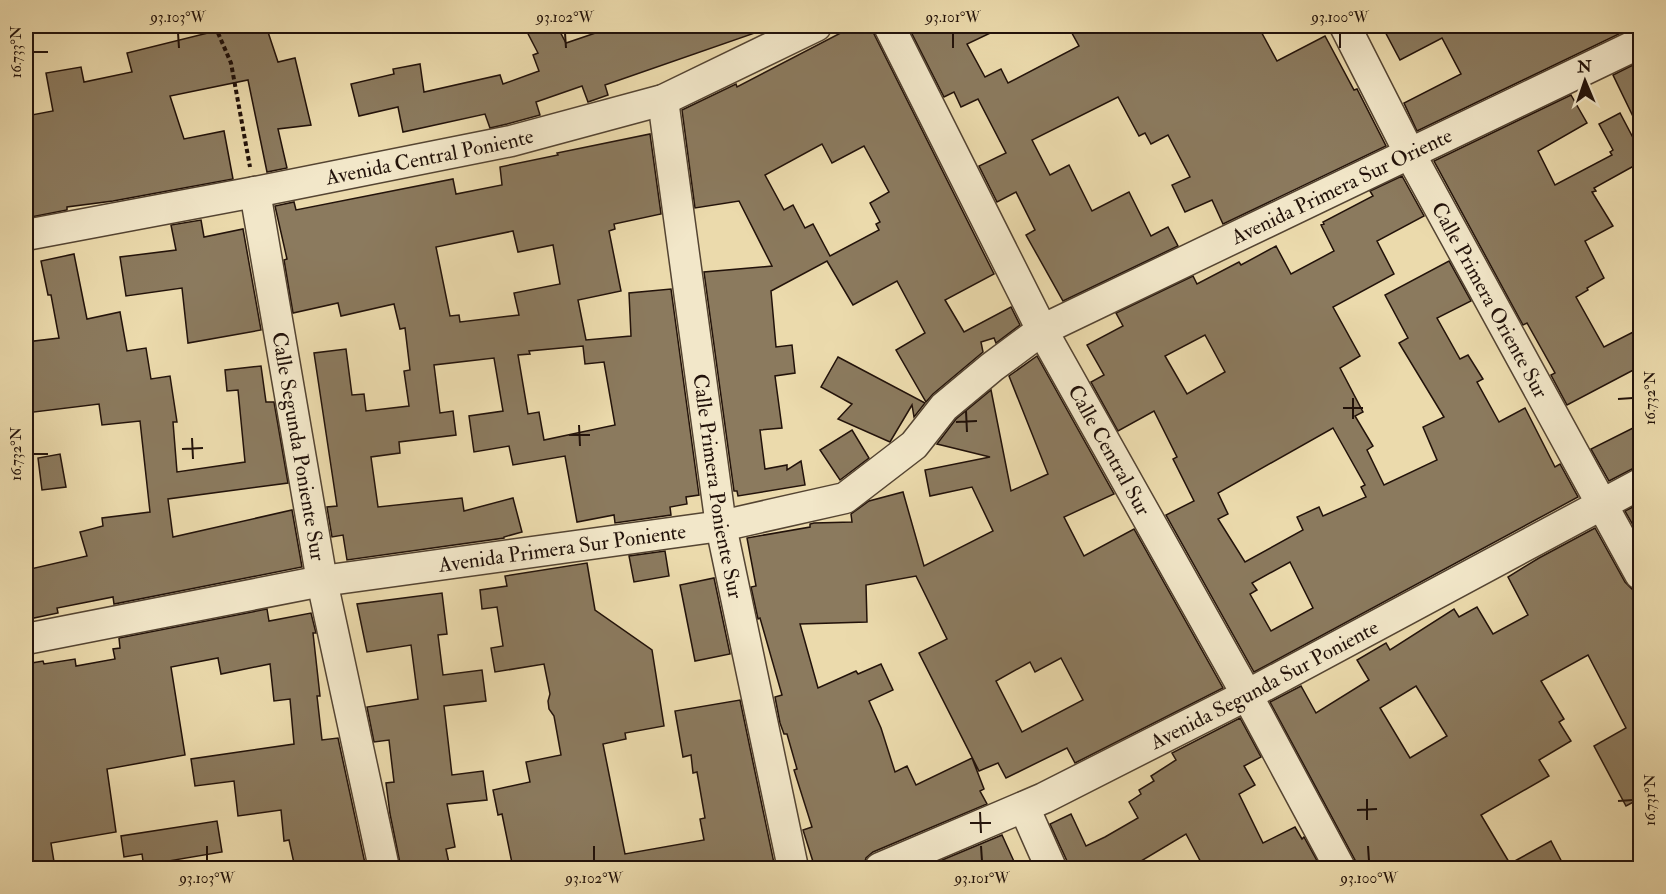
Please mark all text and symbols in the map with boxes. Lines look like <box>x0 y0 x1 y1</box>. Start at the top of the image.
text: 93.103°W <box>149 8 207 27</box>
text: 93.102°W <box>535 8 594 27</box>
text: 93.101°W <box>924 8 981 27</box>
text: 93.100°W <box>1310 8 1370 27</box>
text: 16.733°N <box>7 25 26 78</box>
north arrow <box>1555 51 1615 111</box>
text: N <box>1576 57 1593 77</box>
street label: Avenida Central Poniente <box>322 122 537 192</box>
street label: Avenida Primera Sur Oriente <box>1226 122 1457 252</box>
street label: Calle Primera Oriente Sur <box>1425 197 1554 403</box>
street label: Calle Segunda Poniente Sur <box>265 330 331 563</box>
text: 16.732°N <box>1641 370 1660 425</box>
street label: Calle Primera Poniente Sur <box>686 372 749 601</box>
street label: Calle Central Sur <box>1061 380 1157 521</box>
text: 16.732°N <box>7 426 26 481</box>
street label: Avenida Primera Sur Poniente <box>436 518 688 579</box>
street label: Avenida Segunda Sur Poniente <box>1145 614 1383 756</box>
text: 16.731°N <box>1641 773 1660 826</box>
text: 93.103°W <box>178 869 236 888</box>
text: 93.102°W <box>564 869 623 888</box>
text: 93.101°W <box>953 869 1010 888</box>
text: 93.100°W <box>1339 869 1399 888</box>

